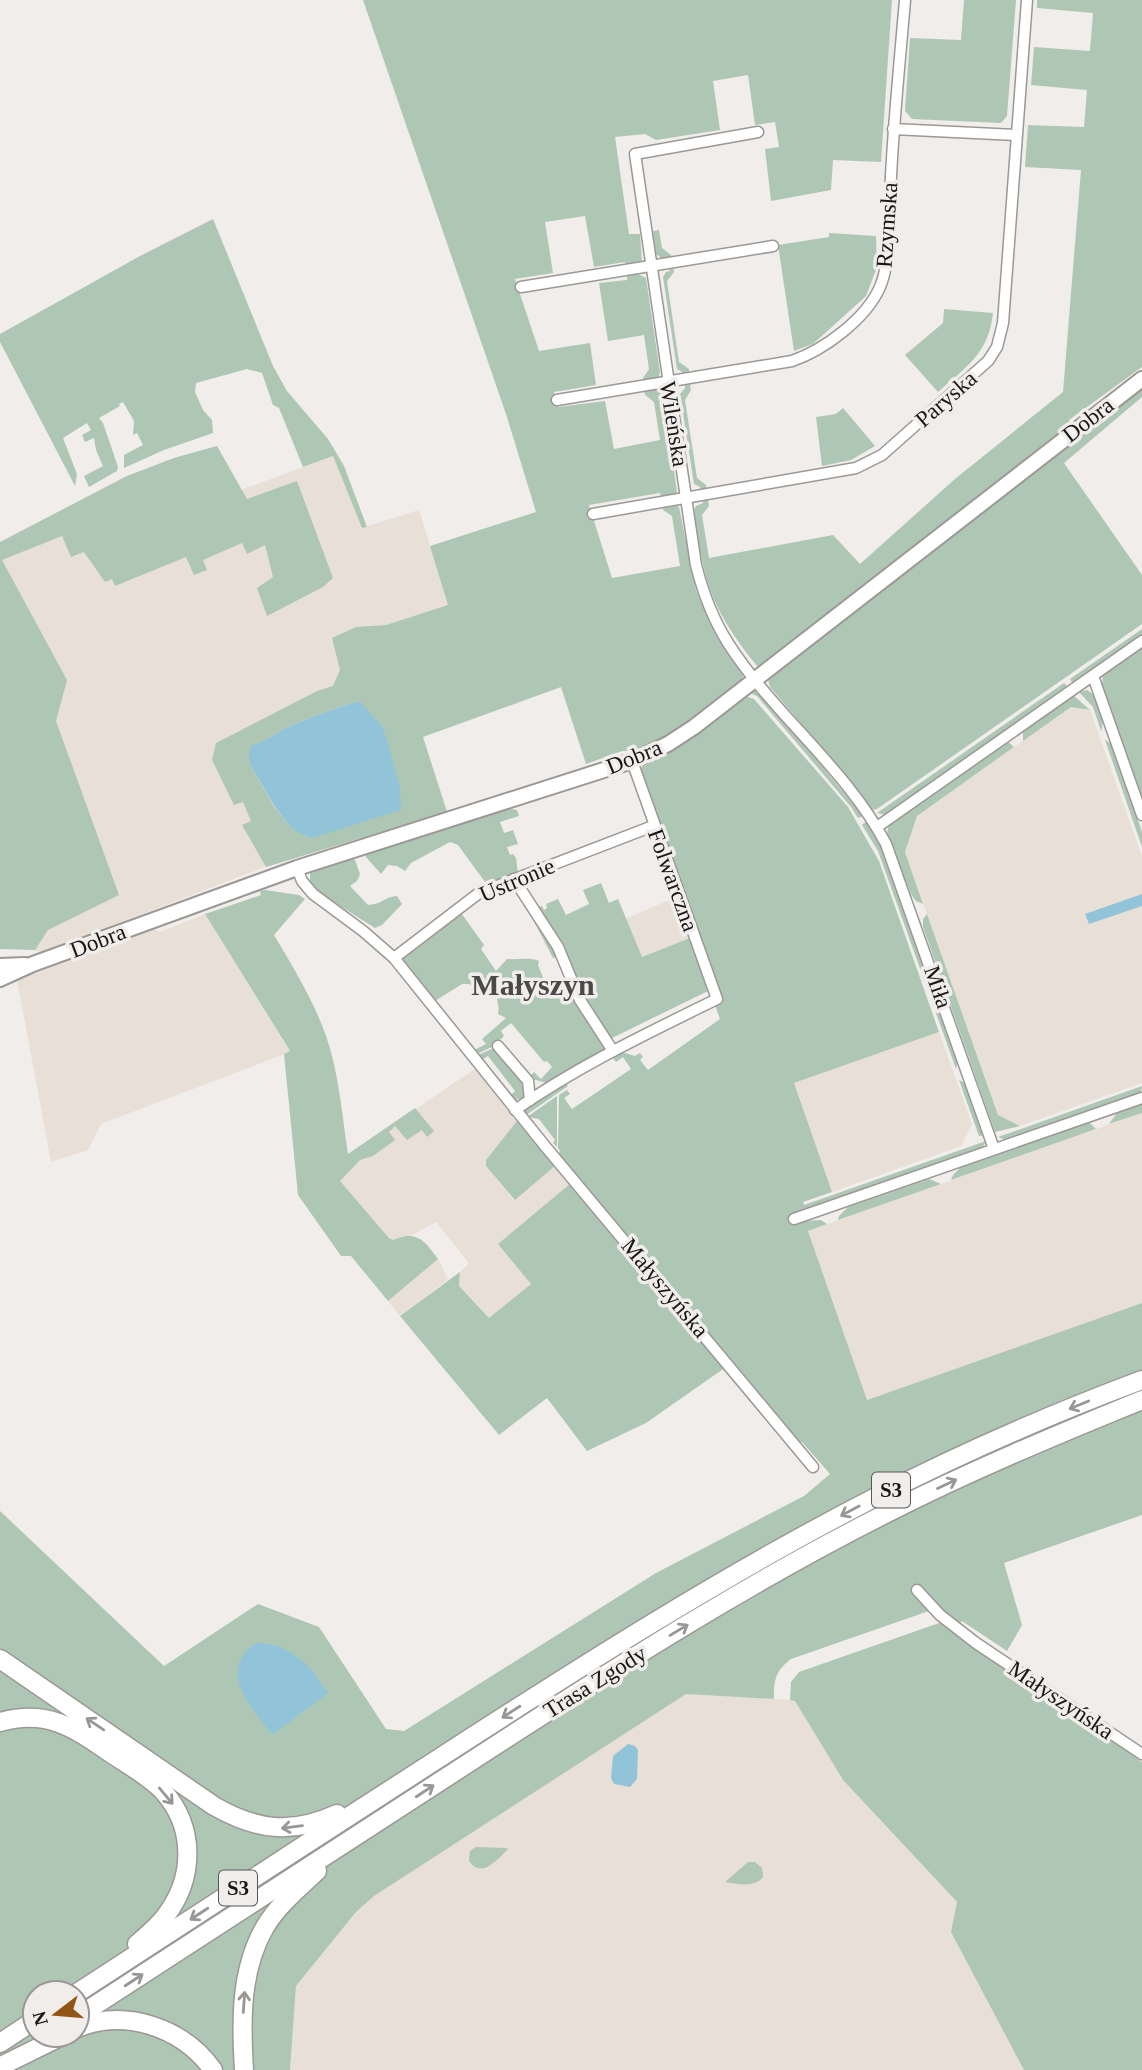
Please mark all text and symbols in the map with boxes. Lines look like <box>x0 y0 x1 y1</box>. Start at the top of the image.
street label: Rzymska <box>872 181 902 269</box>
street label: Paryska <box>910 366 982 432</box>
street label: Wileńska <box>655 380 693 468</box>
street label: Dobra <box>1058 392 1118 448</box>
street label: Dobra <box>603 735 665 779</box>
street label: Folwarczna <box>643 825 703 935</box>
street label: Ustronie <box>476 853 558 907</box>
street label: Dobra <box>67 919 129 963</box>
street label: Miła <box>919 962 957 1012</box>
district label: Małyszyn <box>471 968 595 1001</box>
street label: Małyszyńska <box>616 1233 714 1343</box>
one-way arrow <box>1068 1399 1090 1412</box>
road number: S3 <box>872 1472 910 1508</box>
one-way arrow <box>936 1477 957 1490</box>
one-way arrow <box>840 1505 861 1518</box>
one-way arrow <box>669 1622 689 1636</box>
street label: Trasa Zgody <box>539 1640 651 1723</box>
street label: Małyszyńska <box>1004 1656 1118 1744</box>
one-way arrow <box>501 1705 521 1719</box>
one-way arrow <box>85 1717 105 1731</box>
one-way arrow <box>414 1783 434 1797</box>
one-way arrow <box>158 1787 173 1805</box>
one-way arrow <box>281 1820 304 1833</box>
road number: S3 <box>219 1870 257 1906</box>
one-way arrow <box>189 1907 209 1921</box>
one-way arrow <box>124 1973 144 1987</box>
north arrow <box>21 1979 91 2049</box>
one-way arrow <box>237 1991 250 2014</box>
text: N <box>28 2009 52 2028</box>

